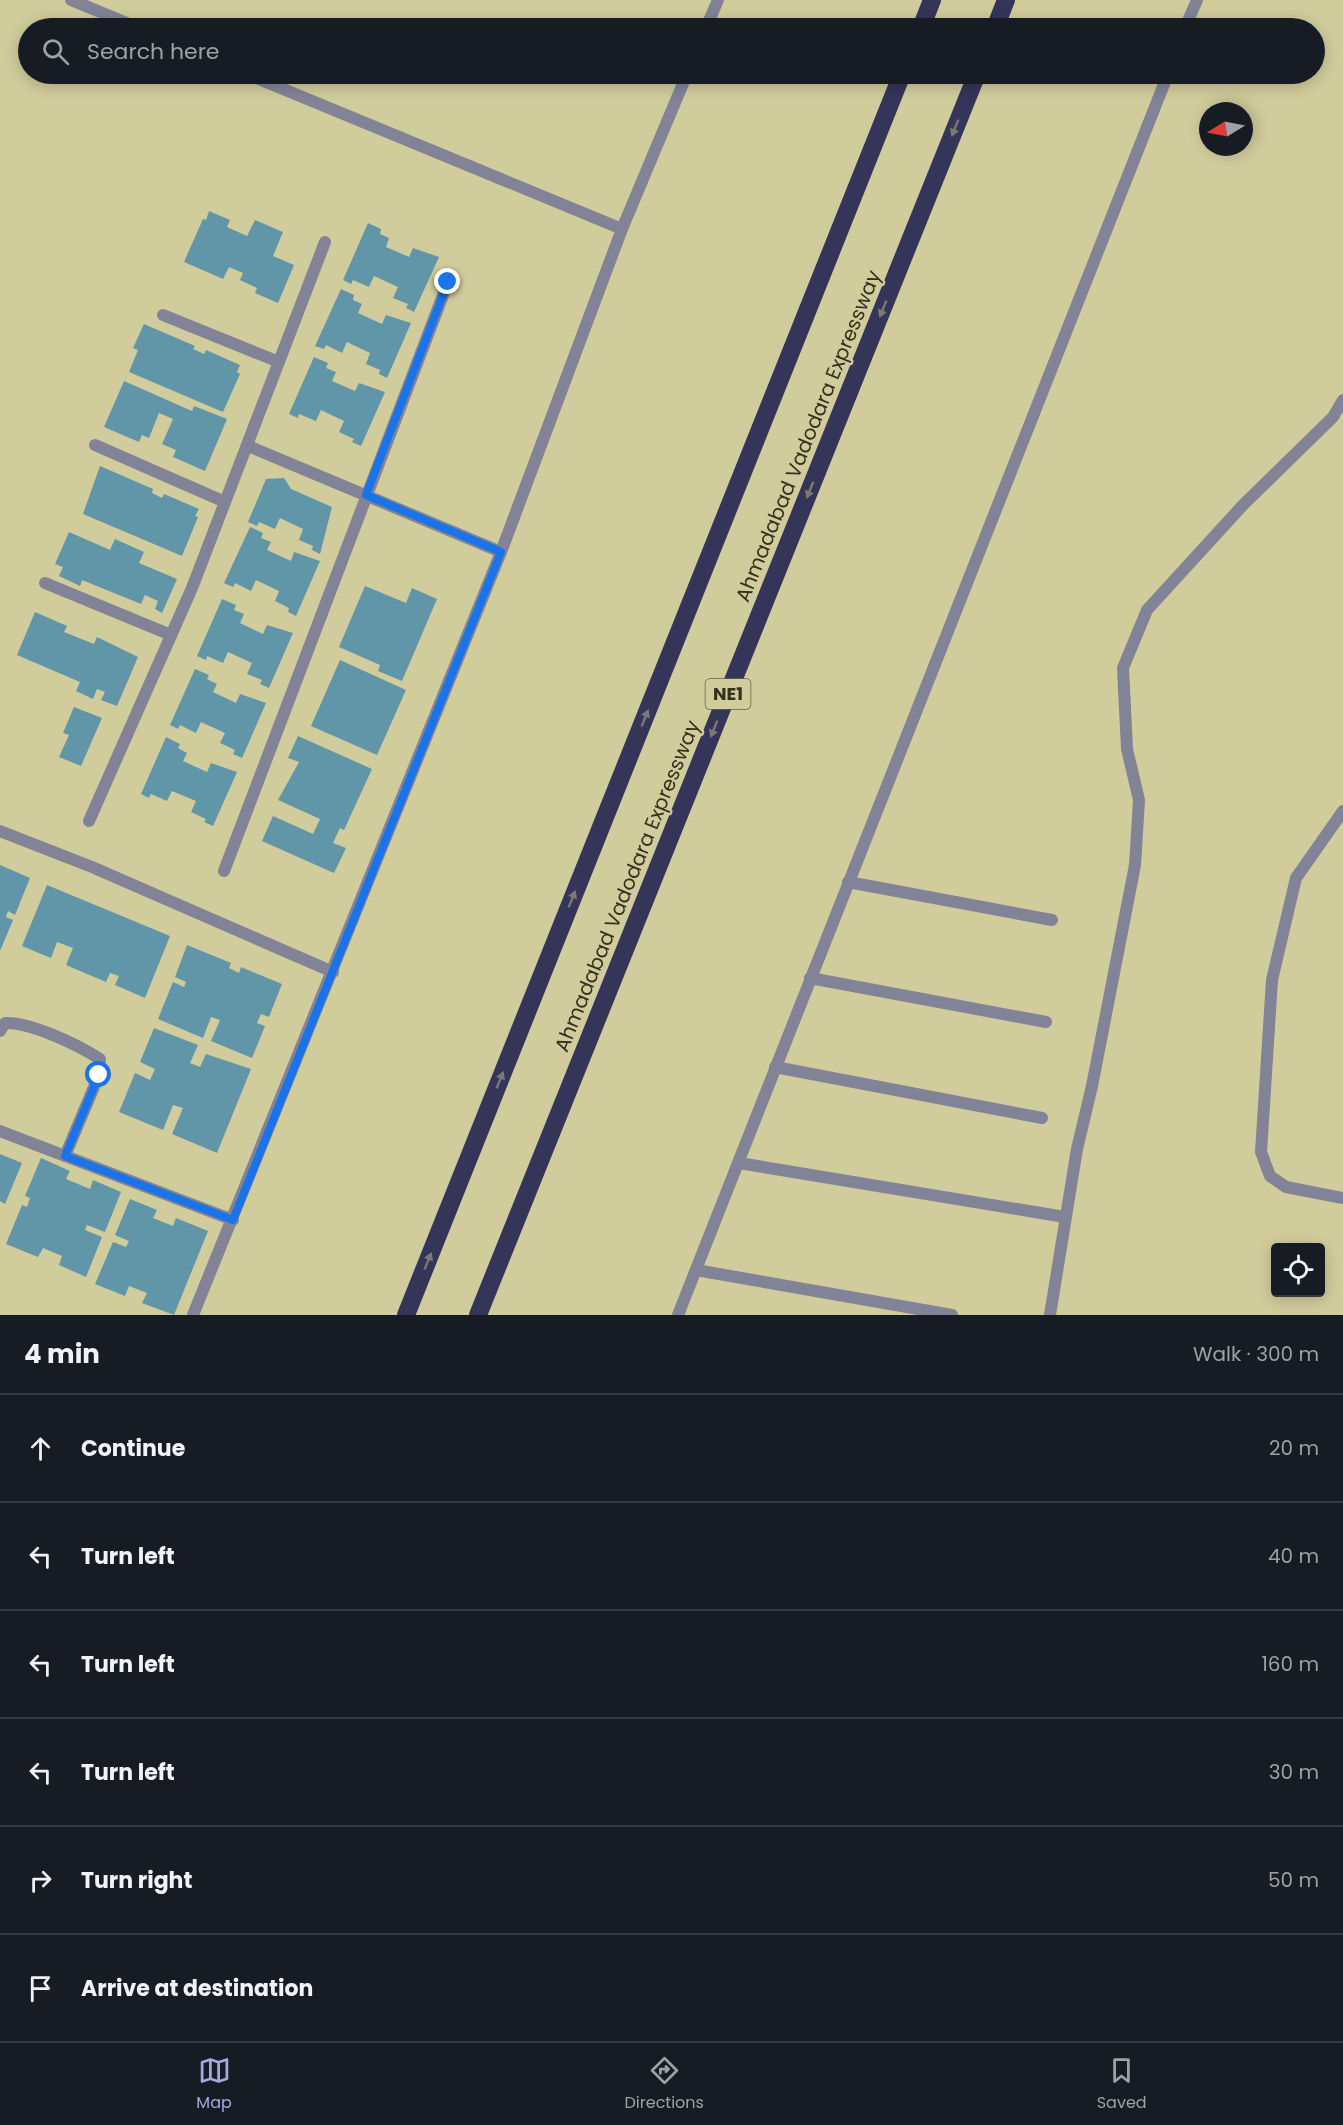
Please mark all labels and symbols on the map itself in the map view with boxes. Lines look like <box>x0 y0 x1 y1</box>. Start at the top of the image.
north arrow <box>1199 102 1253 156</box>
one-way arrow <box>950 119 959 137</box>
street label: Ahmadabad Vadodara Expressway <box>728 266 888 606</box>
route end <box>434 268 460 294</box>
one-way arrow <box>878 300 887 318</box>
one-way arrow <box>805 481 814 499</box>
road number: NE1 <box>706 679 750 709</box>
one-way arrow <box>640 708 650 726</box>
street label: Ahmadabad Vadodara Expressway <box>547 716 707 1056</box>
one-way arrow <box>709 721 719 739</box>
one-way arrow <box>568 889 578 907</box>
route start <box>85 1061 111 1087</box>
one-way arrow <box>495 1070 505 1088</box>
one-way arrow <box>423 1251 433 1269</box>

